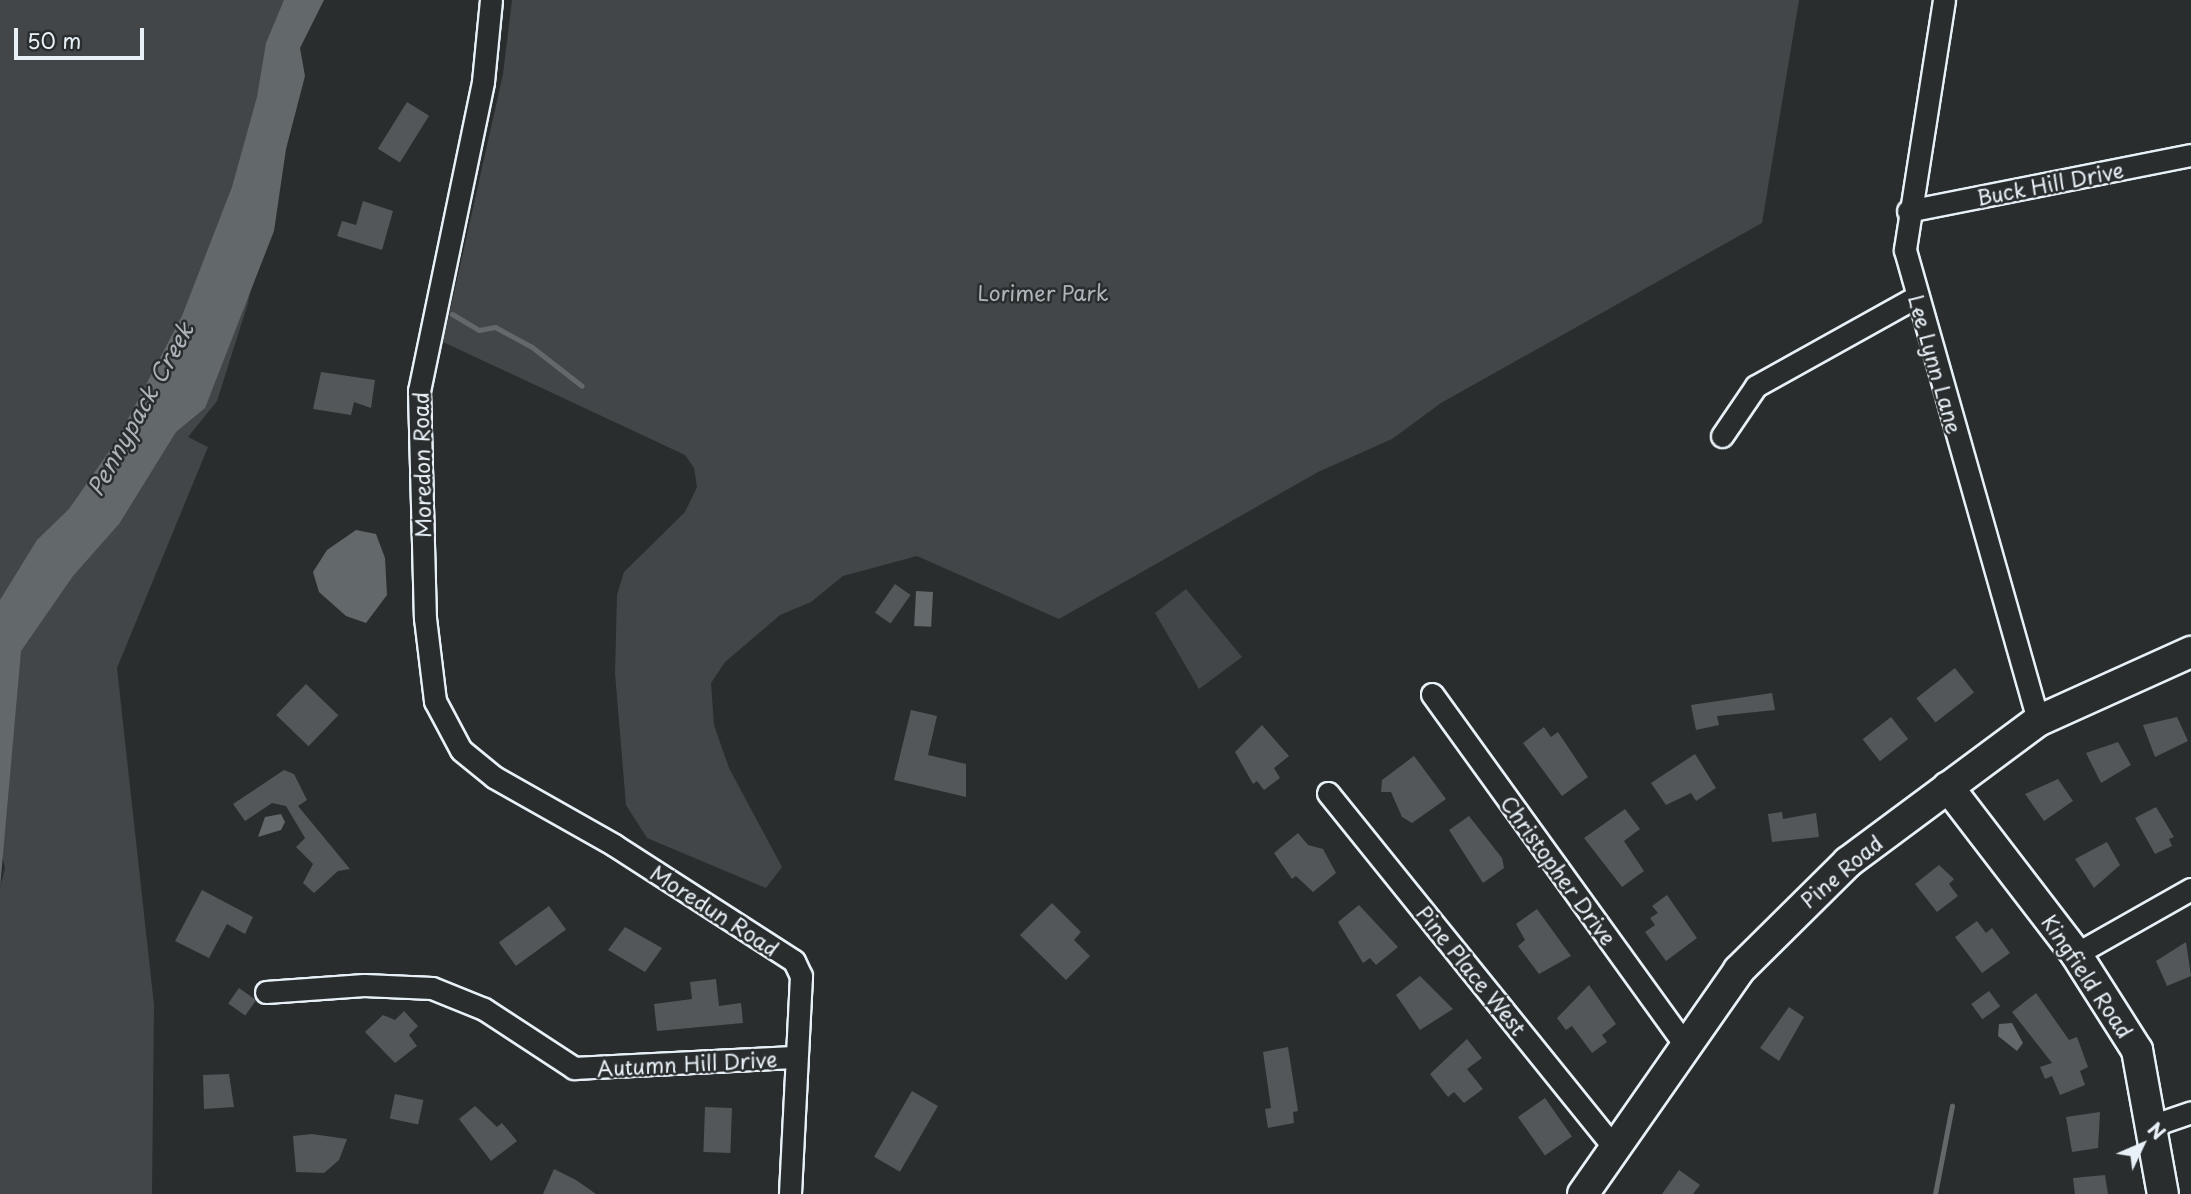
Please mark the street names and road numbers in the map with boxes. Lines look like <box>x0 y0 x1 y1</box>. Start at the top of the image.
street label: Buck Hill Drive <box>1973 156 2127 210</box>
street label: Lee Lynn Lane <box>1904 291 1968 437</box>
street label: Moredon Road <box>407 391 435 539</box>
street label: Christopher Drive <box>1496 790 1622 950</box>
street label: Pine Road <box>1794 829 1888 913</box>
street label: Moredun Road <box>646 859 784 961</box>
street label: Pine Place West <box>1412 900 1532 1040</box>
street label: Kingfield Road <box>2037 909 2139 1043</box>
street label: Autumn Hill Drive <box>596 1046 778 1080</box>

